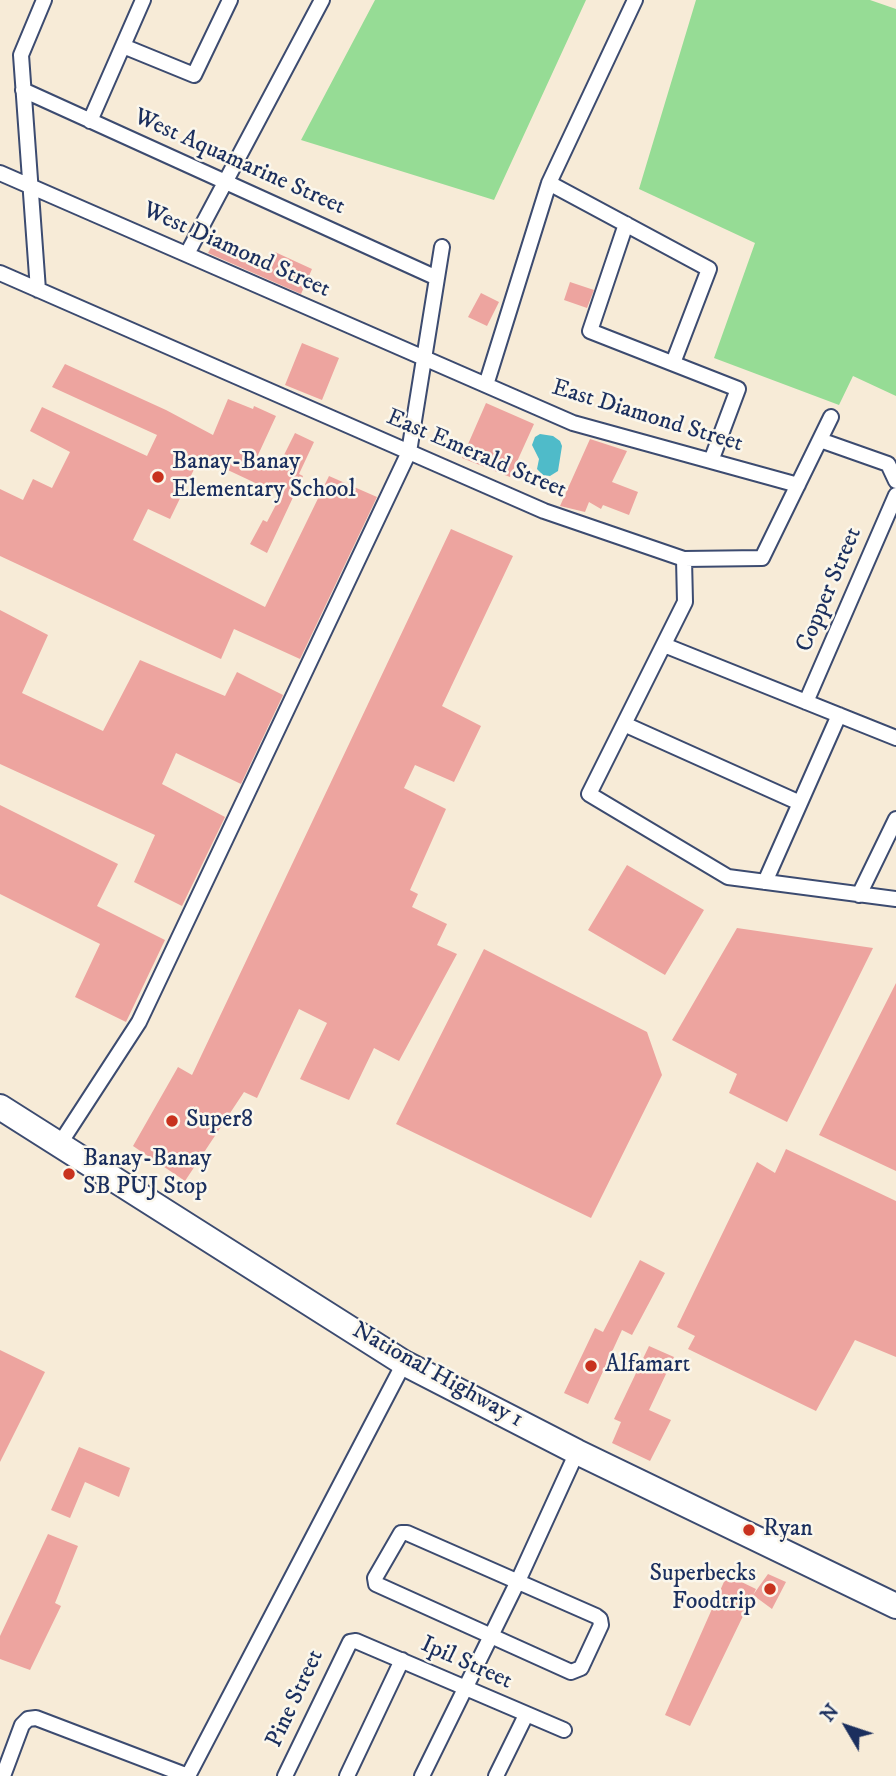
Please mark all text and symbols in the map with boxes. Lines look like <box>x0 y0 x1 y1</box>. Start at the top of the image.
street label: West Aquamarine Street <box>129 103 349 223</box>
street label: West Diamond Street <box>138 197 334 305</box>
street label: East Diamond Street <box>548 374 746 460</box>
street label: East Emerald Street <box>381 404 571 506</box>
place label: Banay-Banay Elementary School <box>172 449 356 505</box>
marker: Banay-Banay Elementary School <box>150 469 166 485</box>
street label: Copper Street <box>791 523 869 657</box>
place label: Super8 <box>186 1107 253 1135</box>
marker: Super8 <box>164 1113 180 1129</box>
place label: Banay-Banay SB PUJ Stop <box>83 1146 211 1202</box>
marker: Banay-Banay SB PUJ Stop <box>61 1166 77 1182</box>
street label: National Highway 1 <box>346 1317 528 1435</box>
place label: Alfamart <box>605 1352 690 1380</box>
marker: Alfamart <box>583 1358 599 1374</box>
place label: Ryan <box>763 1516 813 1544</box>
marker: Ryan <box>741 1522 757 1538</box>
place label: Superbecks Foodtrip <box>649 1561 756 1617</box>
marker: Superbecks Foodtrip <box>762 1581 778 1597</box>
street label: Ipil Street <box>416 1631 516 1697</box>
street label: Pine Street <box>261 1646 331 1752</box>
north arrow <box>812 1692 882 1762</box>
text: N <box>816 1700 844 1727</box>

